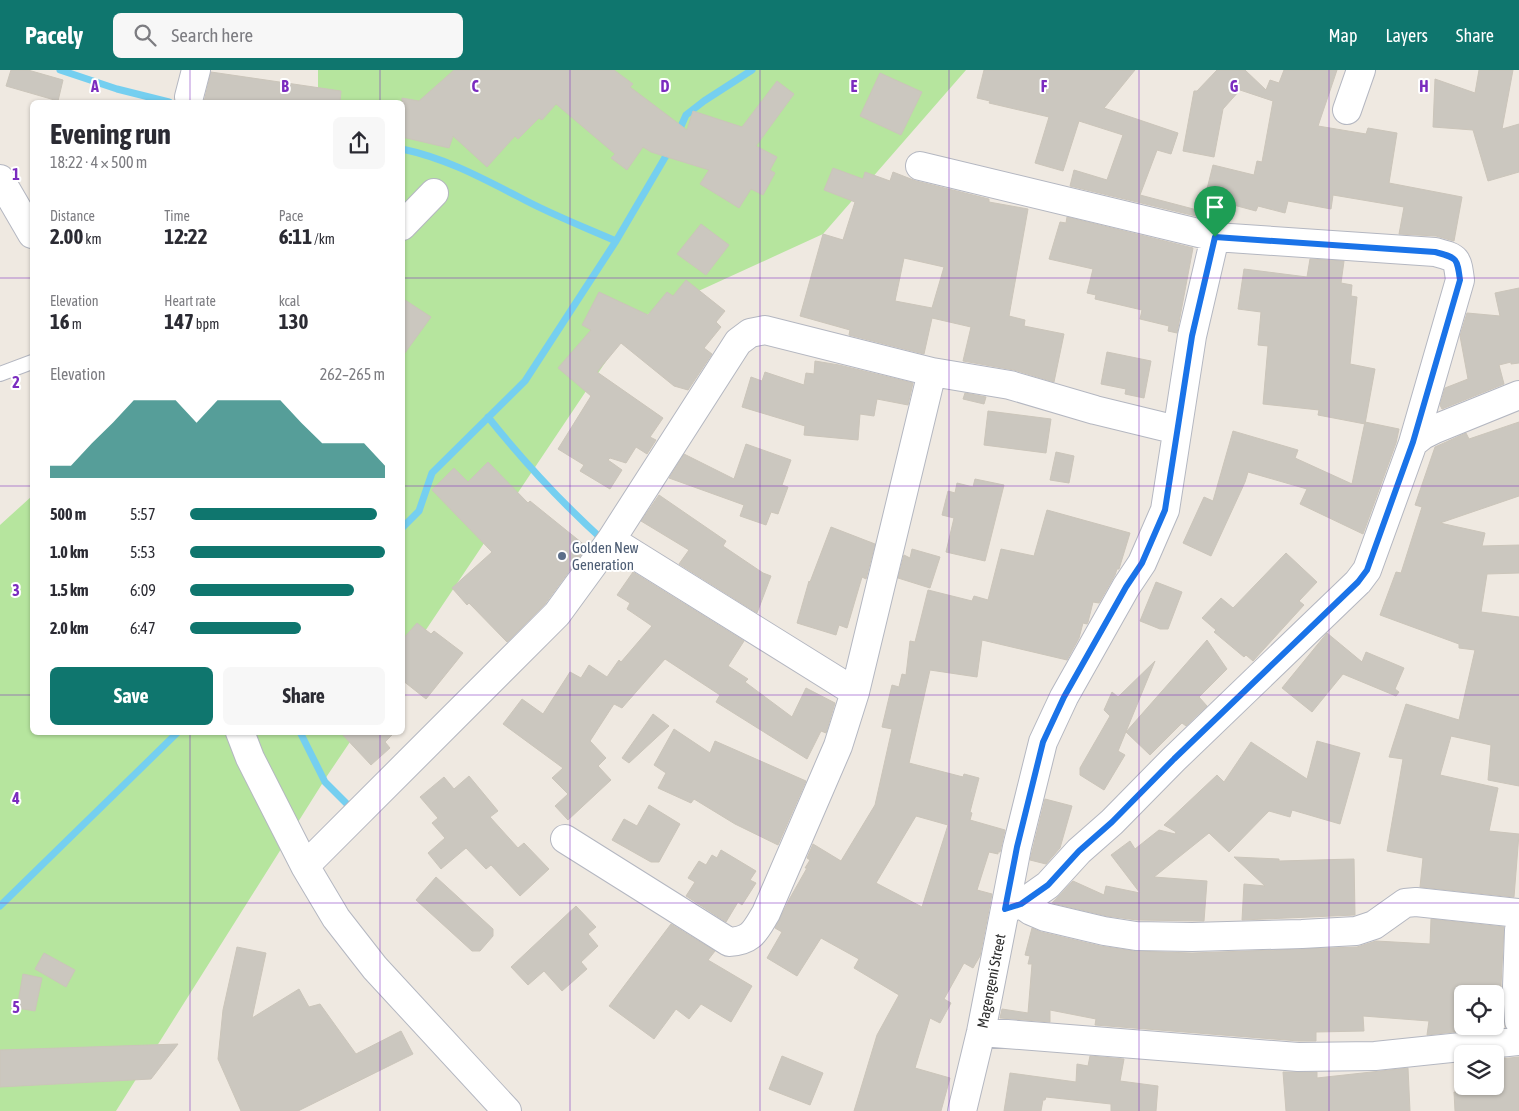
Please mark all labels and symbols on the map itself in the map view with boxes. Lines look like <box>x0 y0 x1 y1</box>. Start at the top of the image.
text: A <box>90 77 99 95</box>
text: B <box>281 77 289 95</box>
text: C <box>471 77 479 95</box>
text: D <box>661 77 670 95</box>
text: E <box>851 77 858 95</box>
text: F <box>1041 77 1048 95</box>
text: G <box>1230 77 1239 95</box>
text: H <box>1419 77 1429 95</box>
text: 1 <box>12 165 20 183</box>
pin <box>1194 186 1236 237</box>
text: 2 <box>12 373 20 391</box>
place label: Golden New Generation <box>572 539 639 573</box>
marker: Golden New Generation <box>556 550 568 562</box>
text: 3 <box>12 581 20 599</box>
text: 4 <box>11 789 20 807</box>
street label: Magengeni Street <box>974 932 1008 1030</box>
text: 5 <box>12 998 20 1016</box>

